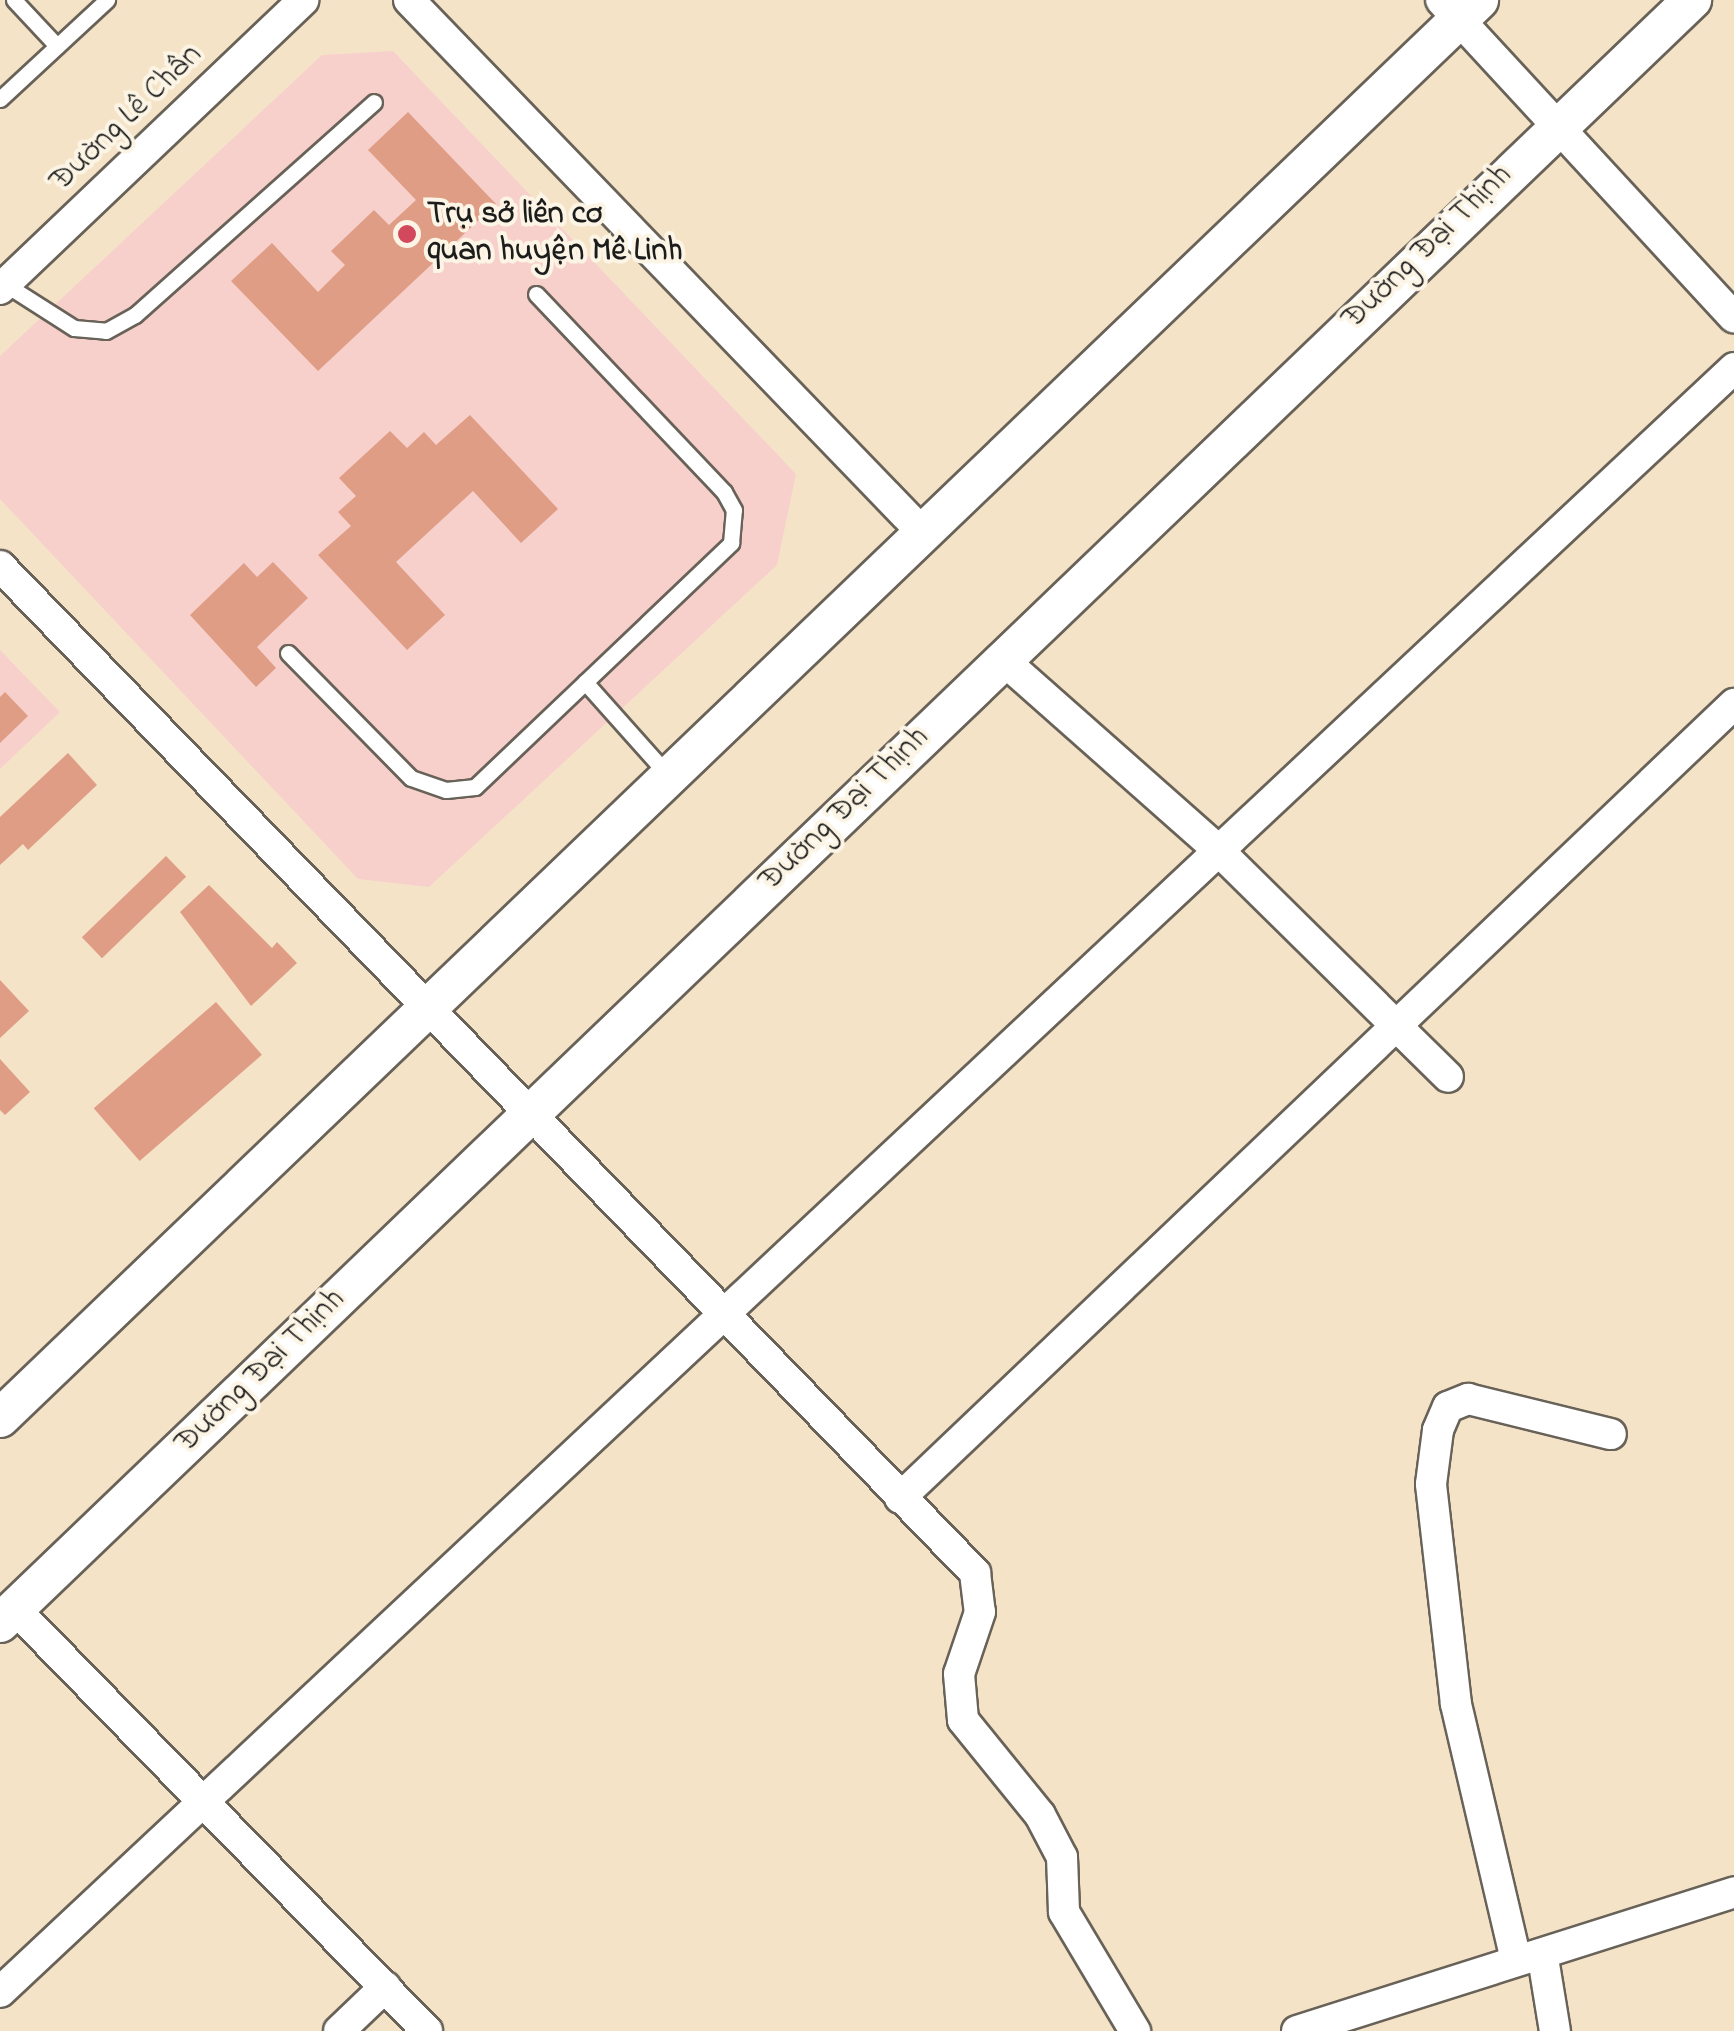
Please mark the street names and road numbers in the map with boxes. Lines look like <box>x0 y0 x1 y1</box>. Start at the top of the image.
street label: Đường Lê Chân <box>43 37 211 201</box>
street label: Đường Đại Thịnh <box>1335 157 1521 339</box>
street label: Đường Đại Thịnh <box>752 719 938 901</box>
street label: Đường Đại Thịnh <box>168 1281 354 1463</box>

